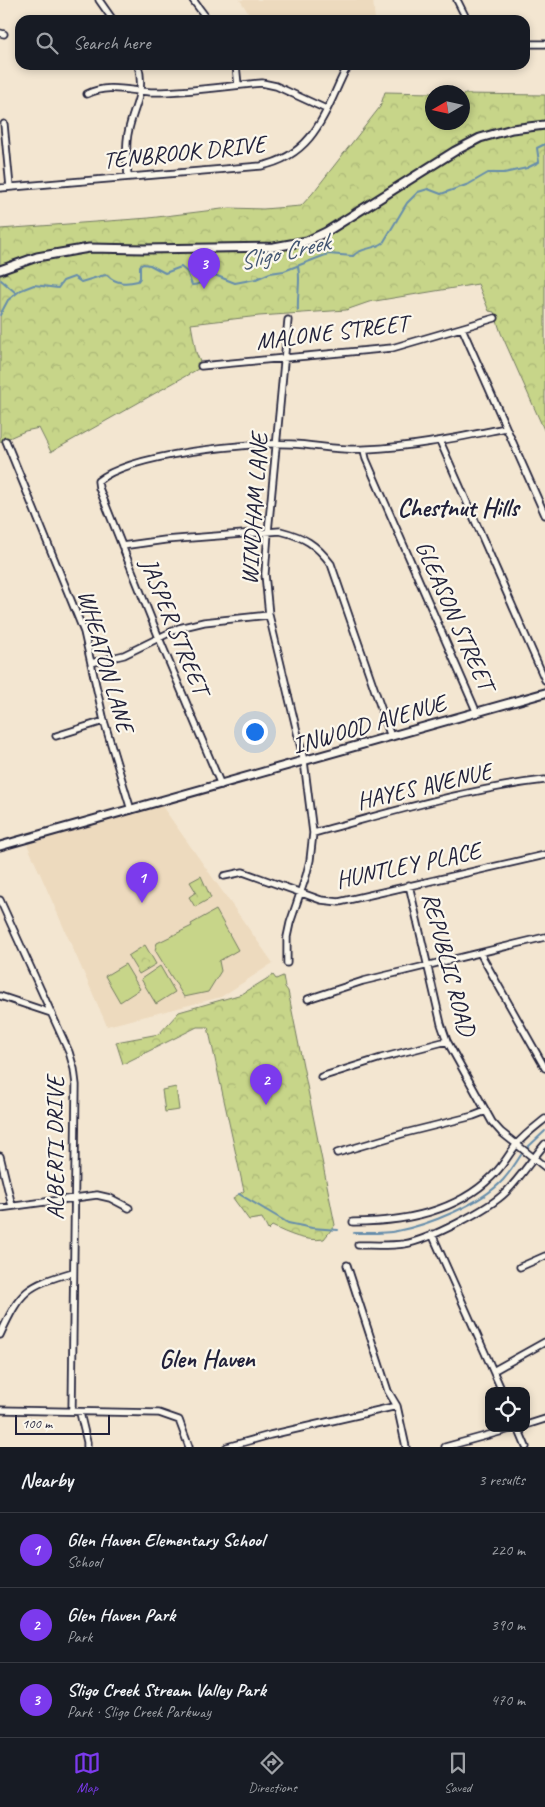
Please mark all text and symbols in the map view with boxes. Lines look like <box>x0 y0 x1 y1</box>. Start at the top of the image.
search box <box>15 15 530 70</box>
icon: search <box>33 29 61 57</box>
text: Search here <box>73 31 150 55</box>
north arrow <box>425 85 470 130</box>
street label: TENBROOK DRIVE <box>101 128 270 175</box>
water label: Sligo Creek <box>236 225 337 278</box>
pin: 3 <box>188 248 220 289</box>
street label: MALONE STREET <box>254 307 415 356</box>
street label: WINDHAM LANE <box>234 429 274 586</box>
district label: Chestnut Hills <box>397 492 521 524</box>
street label: GLEASON STREET <box>409 536 504 700</box>
street label: JASPER STREET <box>134 553 218 704</box>
street label: WHEATON LANE <box>71 586 141 738</box>
street label: INWOOD AVENUE <box>289 687 452 760</box>
your location <box>242 719 268 745</box>
street label: HAYES AVENUE <box>354 755 497 816</box>
street label: HUNTLEY PLACE <box>333 834 486 895</box>
pin: 1 <box>126 862 158 903</box>
street label: REPUBLIC ROAD <box>416 889 483 1041</box>
pin: 2 <box>250 1064 282 1105</box>
street label: ALBERTI DRIVE <box>40 1073 70 1220</box>
district label: Glen Haven <box>159 1343 256 1375</box>
map controls <box>485 1387 530 1432</box>
button: locate <box>485 1387 530 1432</box>
scale bar <box>15 1412 110 1435</box>
text: 100 m <box>22 1415 52 1432</box>
text: Nearby <box>20 1467 73 1493</box>
text: 3 results <box>478 1470 525 1490</box>
text: Glen Haven Elementary School <box>67 1528 264 1552</box>
text: 1 <box>32 1540 40 1560</box>
text: 220 m <box>491 1540 525 1560</box>
text: School <box>67 1552 101 1572</box>
text: Glen Haven Park <box>67 1603 175 1627</box>
text: 2 <box>32 1615 40 1635</box>
text: 390 m <box>491 1615 525 1635</box>
text: Park <box>67 1627 92 1647</box>
text: Sligo Creek Stream Valley Park <box>67 1678 266 1702</box>
text: 3 <box>32 1690 40 1710</box>
text: 470 m <box>491 1690 525 1710</box>
text: Park · Sligo Creek Parkway <box>67 1702 211 1722</box>
tab: Map <box>73 1749 101 1796</box>
tab: Directions <box>248 1749 297 1796</box>
tab: Saved <box>444 1749 472 1796</box>

